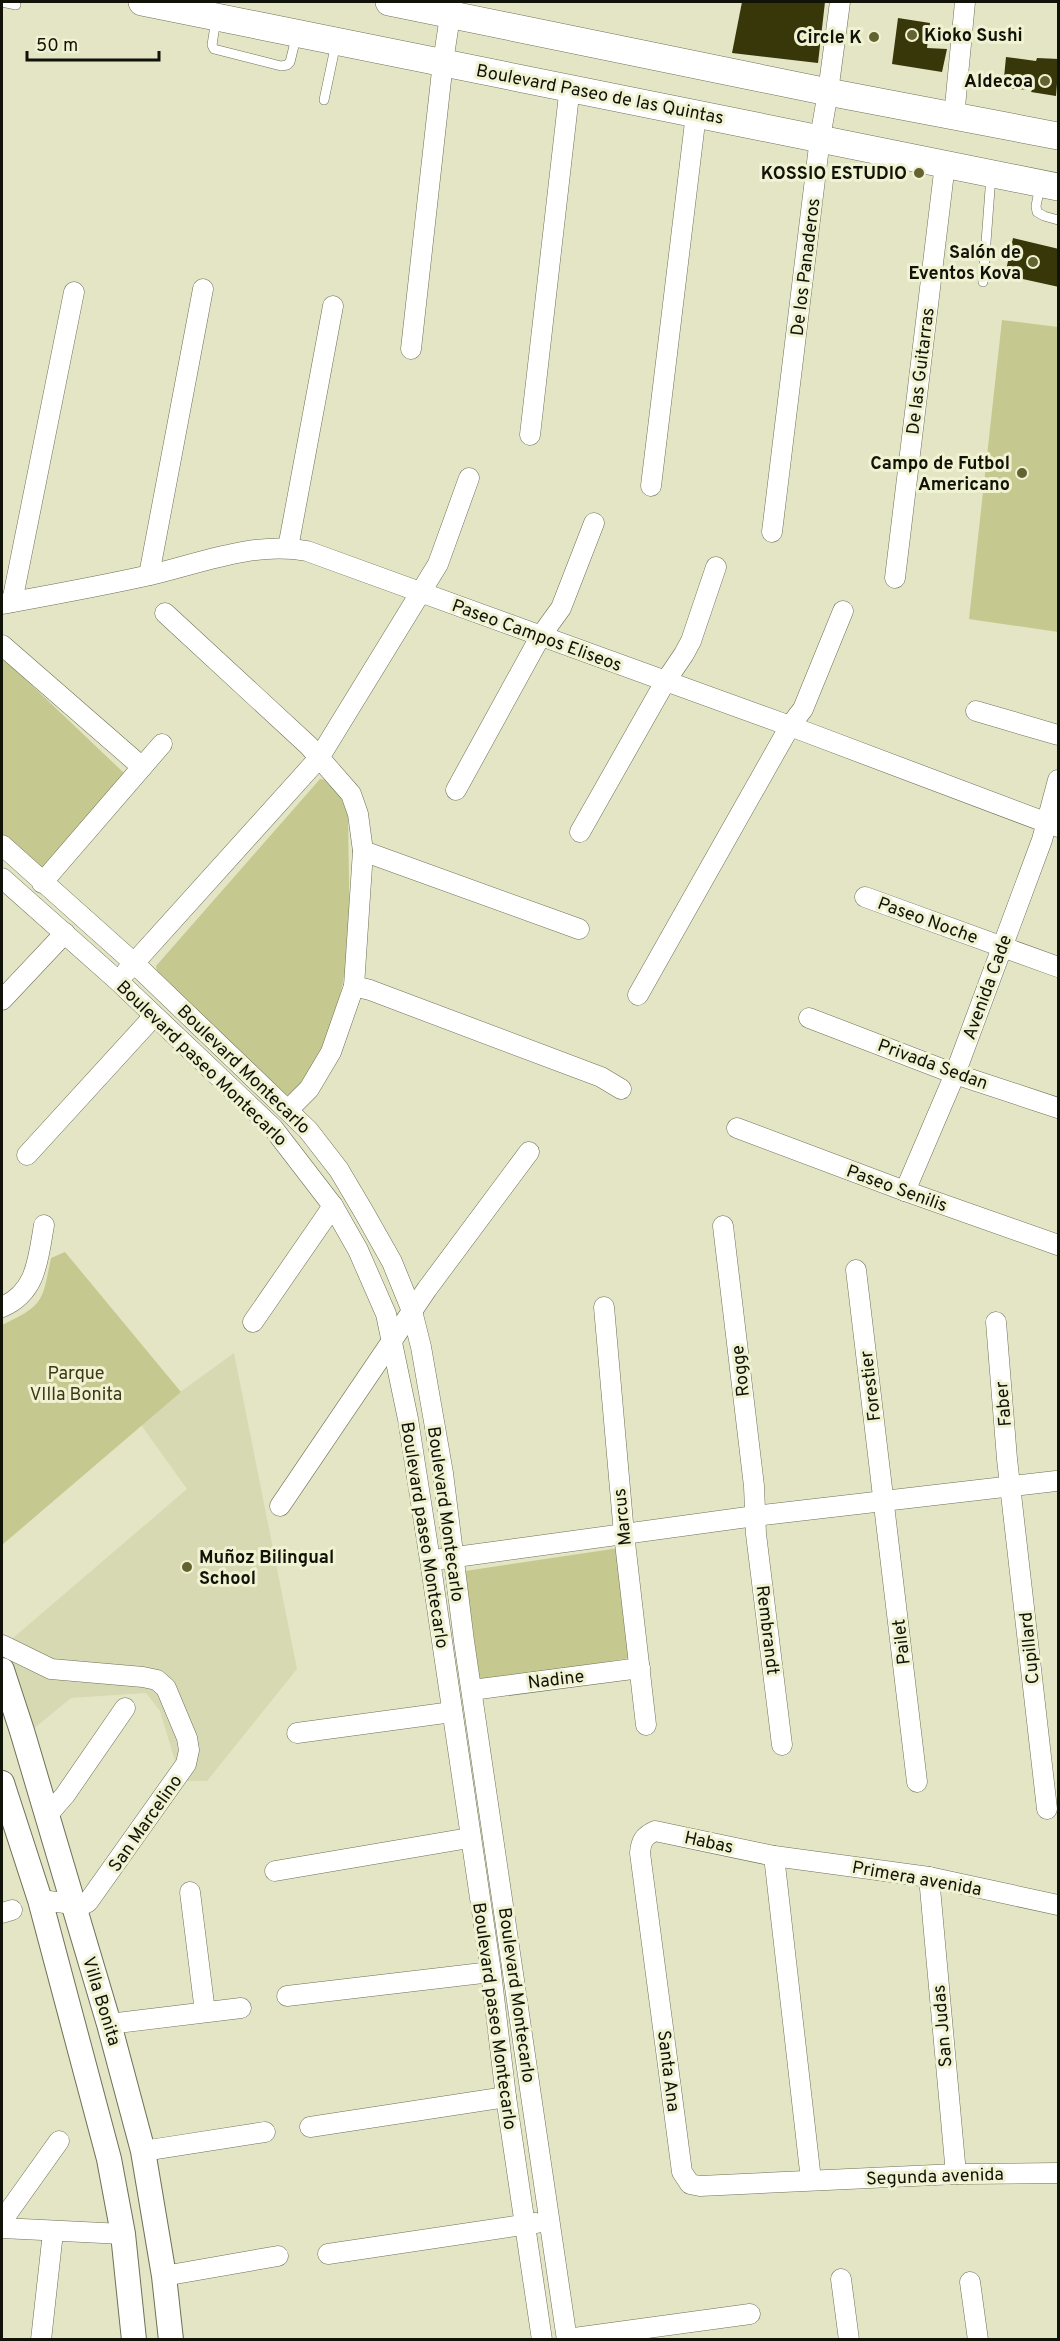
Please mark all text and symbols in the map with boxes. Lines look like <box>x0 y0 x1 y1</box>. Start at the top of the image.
scale bar <box>27 24 159 62</box>
place label: Kioko Sushi <box>924 25 1023 48</box>
place label: Circle K <box>796 27 862 50</box>
marker: Kioko Sushi <box>905 28 919 42</box>
marker: Circle K <box>867 30 881 44</box>
text: 50 m <box>36 35 78 58</box>
street label: Boulevard Paseo de las Quintas <box>474 60 725 131</box>
place label: Aldecoa <box>964 71 1033 94</box>
marker: Aldecoa <box>1038 74 1052 88</box>
place label: KOSSIO ESTUDIO <box>761 163 907 186</box>
marker: KOSSIO ESTUDIO <box>912 166 926 180</box>
street label: De los Panaderos <box>787 197 826 337</box>
place label: Salón de Eventos Kova <box>908 242 1021 286</box>
marker: Salón de Eventos Kova <box>1026 255 1040 269</box>
street label: De las Guitarras <box>902 306 941 436</box>
place label: Campo de Futbol Americano <box>870 453 1010 497</box>
marker: Campo de Futbol Americano <box>1015 466 1029 480</box>
street label: Paseo Campos Eliseos <box>448 595 625 678</box>
street label: Paseo Noche <box>874 893 981 950</box>
street label: Avenida Cade <box>959 932 1018 1043</box>
street label: Boulevard paseo Montecarlo <box>111 976 291 1152</box>
street label: Boulevard Montecarlo <box>171 1000 315 1140</box>
street label: Privada Sedan <box>874 1035 991 1096</box>
street label: Paseo Senilis <box>843 1161 950 1218</box>
street label: Rogge <box>727 1344 756 1398</box>
street label: Forestier <box>856 1349 887 1422</box>
park label: Parque VIlla Bonita <box>30 1363 122 1407</box>
street label: Faber <box>991 1380 1018 1427</box>
street label: Boulevard paseo Montecarlo <box>394 1420 453 1650</box>
street label: Boulevard Montecarlo <box>421 1425 468 1603</box>
street label: Marcus <box>609 1487 638 1547</box>
place label: Muñoz Bilingual School <box>199 1547 334 1591</box>
marker: Muñoz Bilingual School <box>180 1560 194 1574</box>
street label: Rembrandt <box>750 1584 783 1676</box>
street label: Cupillard <box>1015 1611 1046 1685</box>
street label: Pailet <box>888 1618 917 1666</box>
street label: Nadine <box>527 1666 586 1695</box>
street label: San Marcelino <box>104 1771 188 1877</box>
street label: Habas <box>682 1827 735 1860</box>
street label: Primera avenida <box>850 1857 983 1902</box>
street label: Boulevard paseo Montecarlo <box>466 1901 521 2131</box>
street label: Boulevard Montecarlo <box>492 1906 539 2084</box>
street label: Villa Bonita <box>76 1954 125 2049</box>
street label: San Judas <box>928 1984 959 2068</box>
street label: Santa Ana <box>651 2029 684 2113</box>
street label: Segunda avenida <box>866 2164 1004 2191</box>

